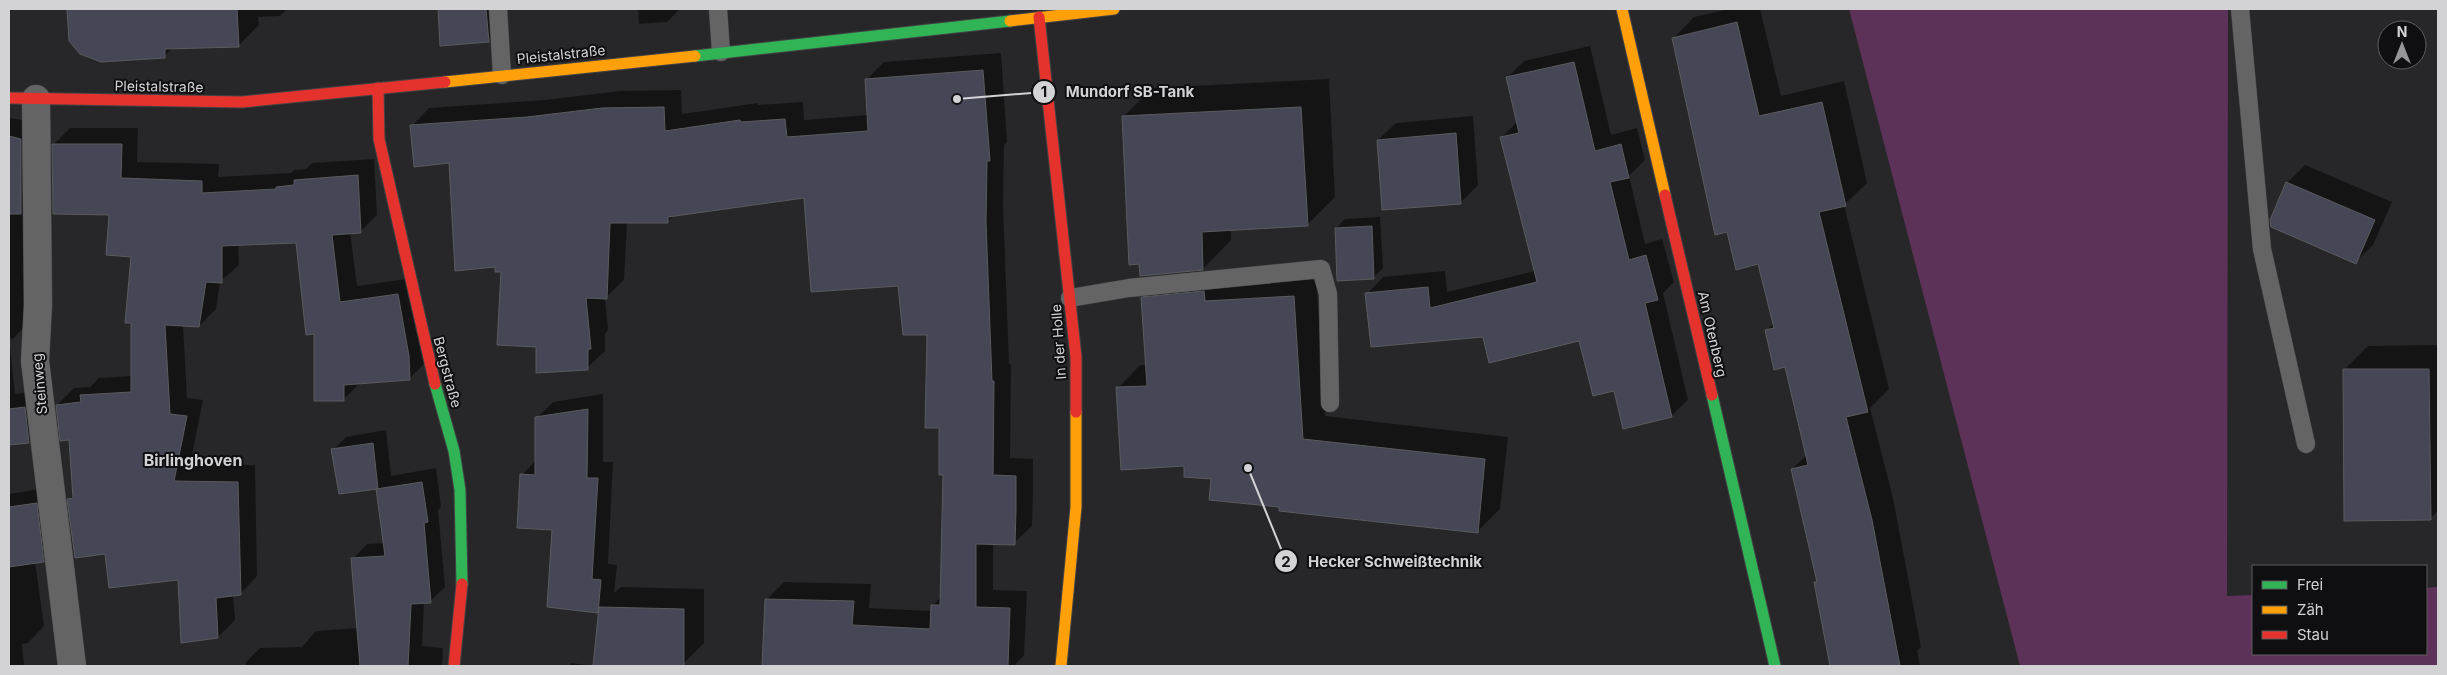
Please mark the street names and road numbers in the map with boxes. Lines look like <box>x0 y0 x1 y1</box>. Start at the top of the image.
street label: Pleistalstraße <box>516 41 606 67</box>
street label: Pleistalstraße <box>114 77 204 95</box>
street label: Am Otenberg <box>1695 289 1731 379</box>
street label: In der Holle <box>1047 304 1069 380</box>
street label: Bergstraße <box>430 335 466 409</box>
street label: Steinweg <box>28 353 50 415</box>

